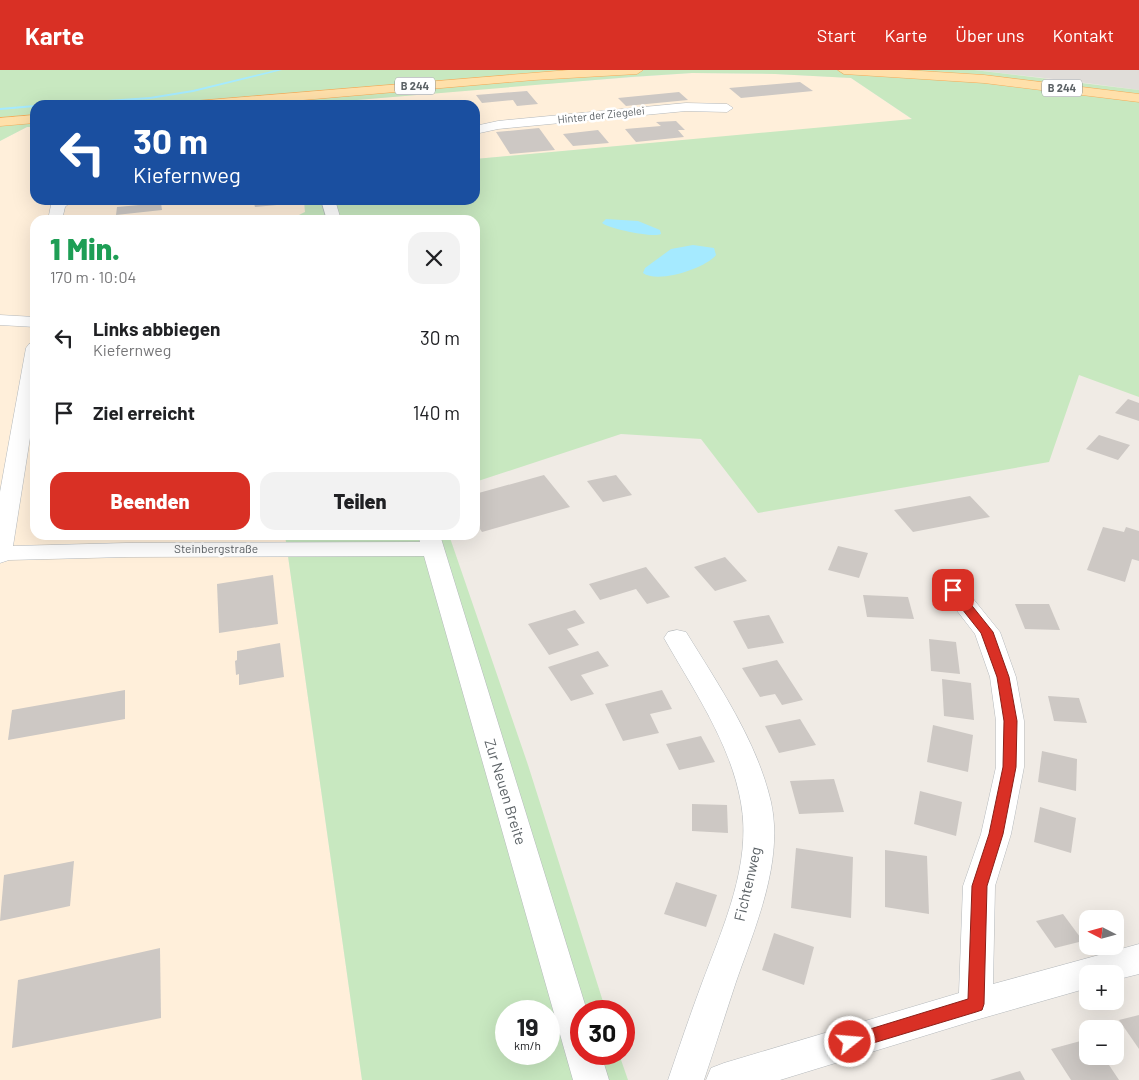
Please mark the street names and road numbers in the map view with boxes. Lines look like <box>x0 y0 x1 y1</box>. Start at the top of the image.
road number: B 244 <box>395 78 435 94</box>
road number: B 244 <box>1042 80 1082 97</box>
street label: Hinter der Ziegelei <box>557 103 645 126</box>
street label: Steinbergstraße <box>174 541 258 555</box>
street label: Zur Neuen Breite <box>481 737 531 847</box>
street label: Fichtenweg <box>730 845 764 923</box>

